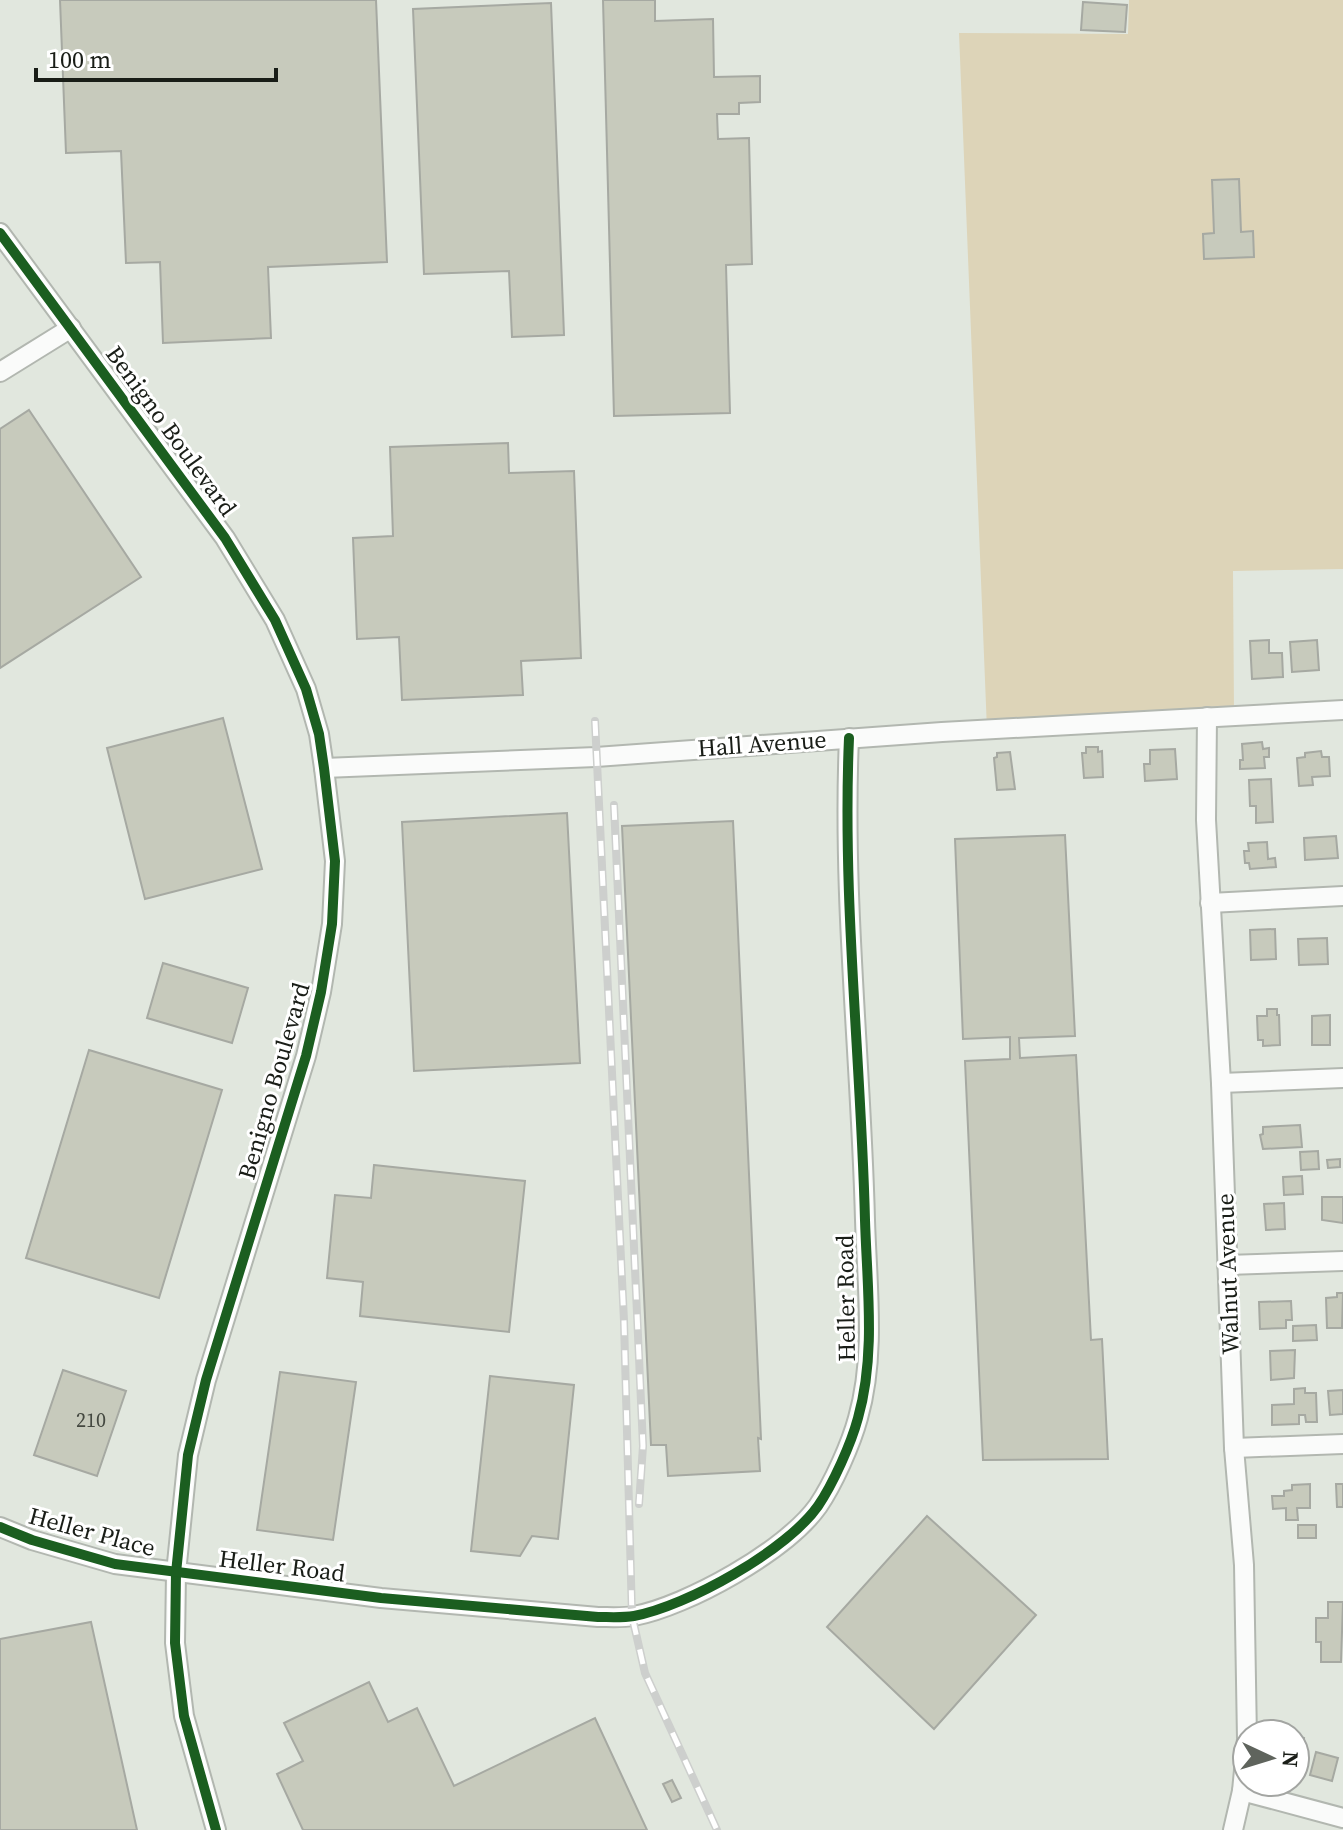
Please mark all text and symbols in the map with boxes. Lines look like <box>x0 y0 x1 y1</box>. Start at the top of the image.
scale bar <box>36 32 276 82</box>
text: 100 m <box>48 43 111 76</box>
street label: Benigno Boulevard <box>98 339 245 523</box>
street label: Hall Avenue <box>696 723 828 764</box>
street label: Benigno Boulevard <box>230 978 318 1183</box>
street label: Walnut Avenue <box>1208 1193 1247 1355</box>
street label: Heller Road <box>828 1234 863 1362</box>
house number: 210 <box>76 1406 106 1434</box>
street label: Heller Place <box>25 1499 159 1564</box>
street label: Heller Road <box>217 1541 348 1590</box>
north arrow <box>1231 1718 1311 1798</box>
text: N <box>1275 1750 1306 1768</box>

